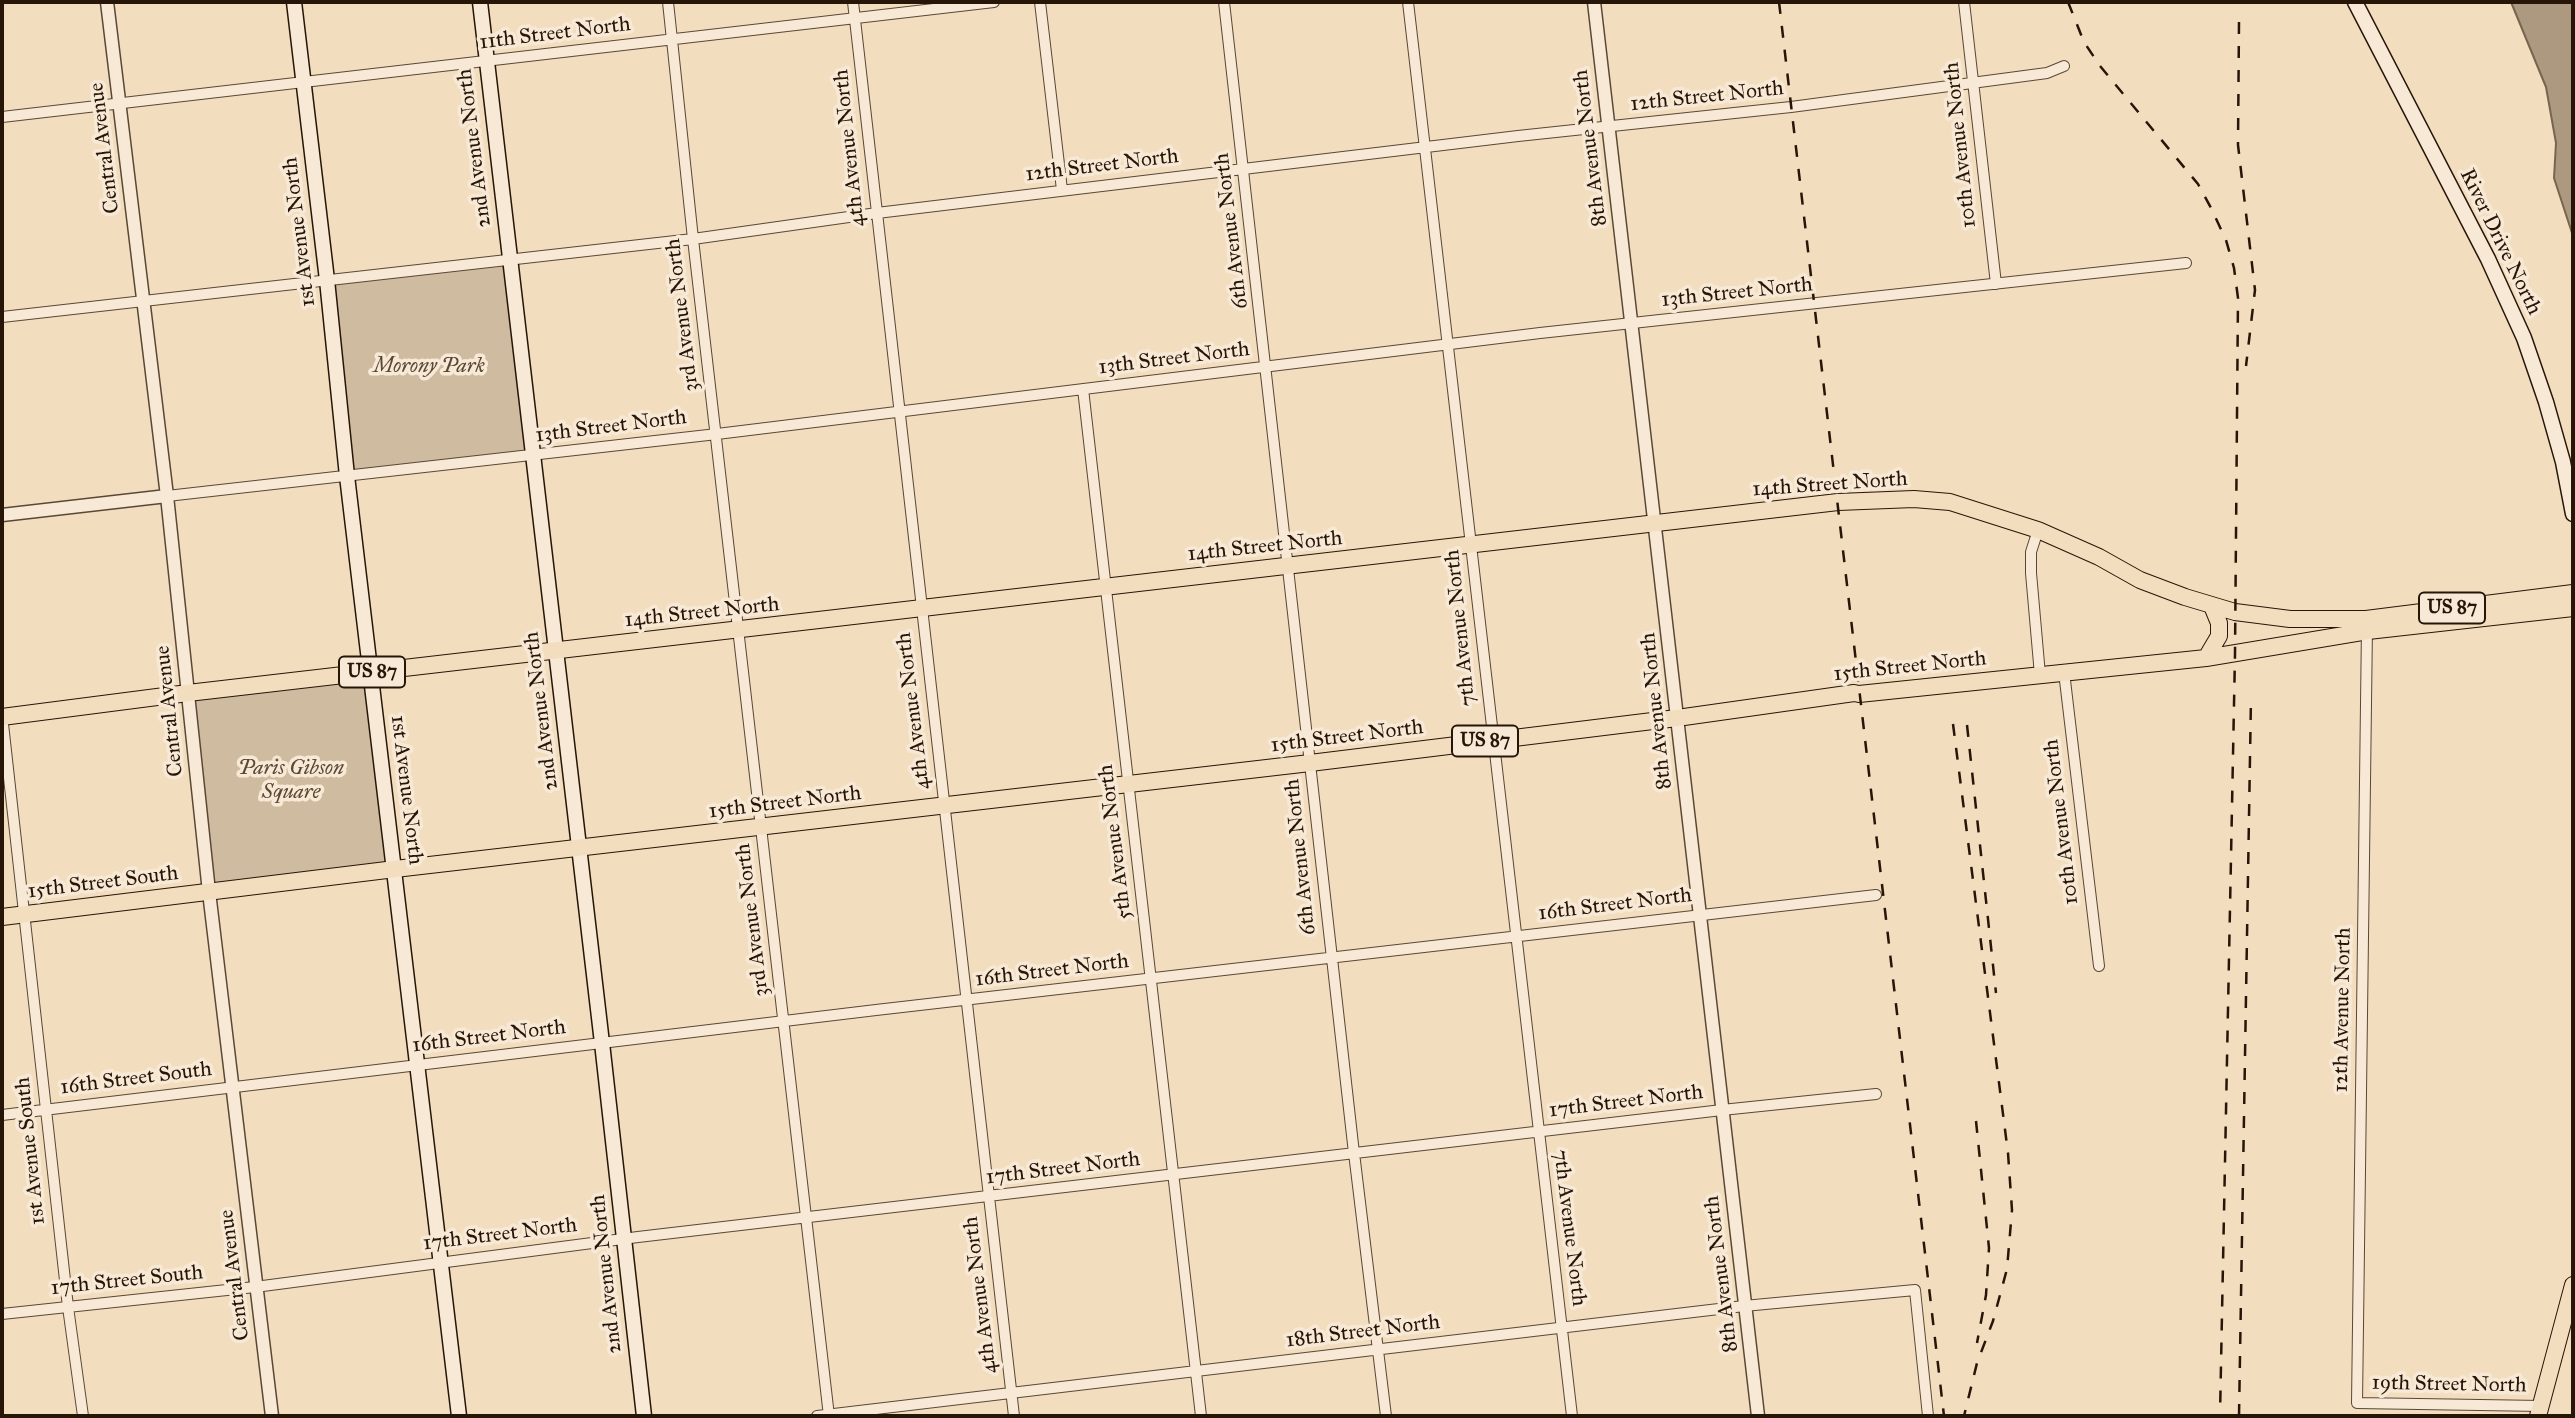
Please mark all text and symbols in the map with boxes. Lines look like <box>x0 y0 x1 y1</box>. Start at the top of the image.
street label: 11th Street North <box>478 12 632 56</box>
street label: 10th Avenue North <box>1940 61 1982 229</box>
street label: 2nd Avenue North <box>453 67 497 229</box>
street label: 4th Avenue North <box>829 68 871 228</box>
street label: 8th Avenue North <box>1569 68 1613 228</box>
street label: 12th Street North <box>1629 76 1785 118</box>
street label: Central Avenue <box>84 81 126 215</box>
street label: 12th Street North <box>1024 144 1180 188</box>
street label: 6th Avenue North <box>1210 152 1254 310</box>
street label: 1st Avenue North <box>278 156 322 308</box>
street label: River Drive North <box>2454 165 2546 319</box>
street label: 3rd Avenue North <box>661 237 705 393</box>
street label: 13th Street North <box>1660 273 1814 313</box>
street label: 13th Street North <box>1097 337 1251 381</box>
park label: Morony Park <box>373 354 485 380</box>
street label: 13th Street North <box>534 405 688 449</box>
street label: 14th Street North <box>1752 467 1908 503</box>
street label: 14th Street North <box>1186 526 1344 568</box>
street label: 7th Avenue North <box>1440 548 1482 708</box>
street label: 14th Street North <box>623 592 781 634</box>
road number: US 87 <box>2419 593 2485 624</box>
street label: 2nd Avenue North <box>520 630 564 792</box>
street label: 4th Avenue North <box>892 631 936 791</box>
street label: 8th Avenue North <box>1636 631 1678 791</box>
street label: Central Avenue <box>151 644 189 778</box>
street label: 15th Street North <box>1832 646 1988 688</box>
road number: US 87 <box>339 656 405 688</box>
street label: 1st Avenue North <box>384 714 428 866</box>
street label: 15th Street North <box>1269 715 1425 759</box>
road number: US 87 <box>1452 726 1518 756</box>
street label: 10th Avenue North <box>2039 738 2085 906</box>
park label: Paris Gibson Square <box>238 756 344 806</box>
street label: 5th Avenue North <box>1094 763 1138 921</box>
street label: 6th Avenue North <box>1280 778 1322 936</box>
street label: 15th Street North <box>707 781 863 825</box>
street label: 3rd Avenue North <box>731 842 775 998</box>
street label: 15th Street South <box>26 861 180 905</box>
street label: 16th Street North <box>1537 883 1693 927</box>
street label: 12th Avenue North <box>2329 927 2357 1093</box>
street label: 16th Street North <box>974 949 1130 993</box>
street label: 16th Street North <box>411 1015 567 1059</box>
street label: 16th Street South <box>59 1057 213 1101</box>
street label: 1st Avenue South <box>11 1076 51 1226</box>
street label: 17th Street North <box>1548 1080 1704 1124</box>
street label: 17th Street North <box>985 1147 1141 1191</box>
street label: 7th Avenue North <box>1547 1148 1591 1308</box>
street label: 2nd Avenue North <box>586 1193 628 1355</box>
street label: 8th Avenue North <box>1700 1194 1744 1354</box>
street label: Central Avenue <box>214 1208 256 1342</box>
street label: 17th Street North <box>422 1213 578 1257</box>
street label: 4th Avenue North <box>959 1215 1003 1375</box>
street label: 17th Street South <box>50 1260 204 1302</box>
street label: 18th Street North <box>1285 1310 1441 1354</box>
street label: 19th Street North <box>2371 1371 2527 1399</box>

